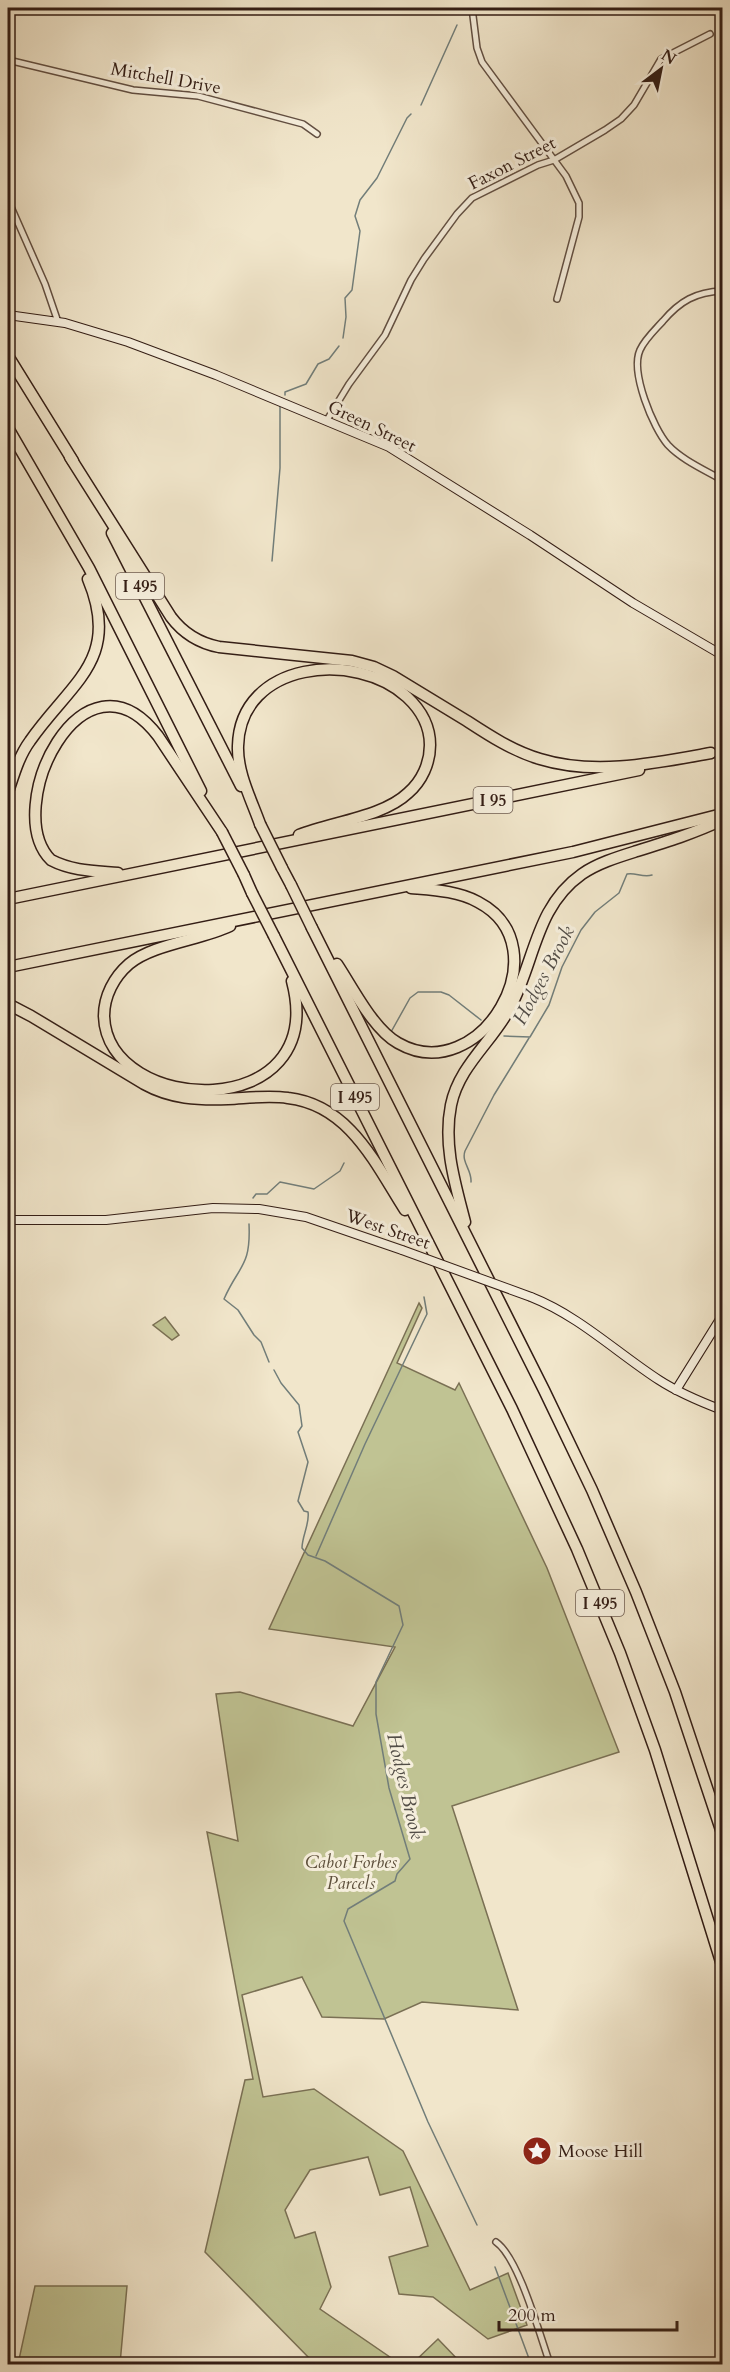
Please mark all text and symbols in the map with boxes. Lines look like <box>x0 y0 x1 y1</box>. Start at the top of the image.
north arrow <box>631 39 691 99</box>
text: N <box>657 44 680 70</box>
street label: Mitchell Drive <box>109 57 223 100</box>
street label: Faxon Street <box>464 131 561 196</box>
street label: Green Street <box>323 394 420 459</box>
road number: I 495 <box>116 573 164 599</box>
road number: I 95 <box>474 787 512 813</box>
water label: Hodges Brook <box>506 921 581 1030</box>
road number: I 495 <box>331 1084 379 1110</box>
street label: West Street <box>341 1203 434 1256</box>
road number: I 495 <box>576 1590 624 1616</box>
water label: Hodges Brook <box>380 1730 431 1842</box>
park label: Cabot Forbes Parcels <box>305 1850 397 1896</box>
place icon: Moose Hill <box>521 2135 553 2167</box>
place label: Moose Hill <box>558 2139 643 2164</box>
scale bar <box>499 2294 678 2332</box>
text: 200 m <box>508 2303 556 2328</box>

